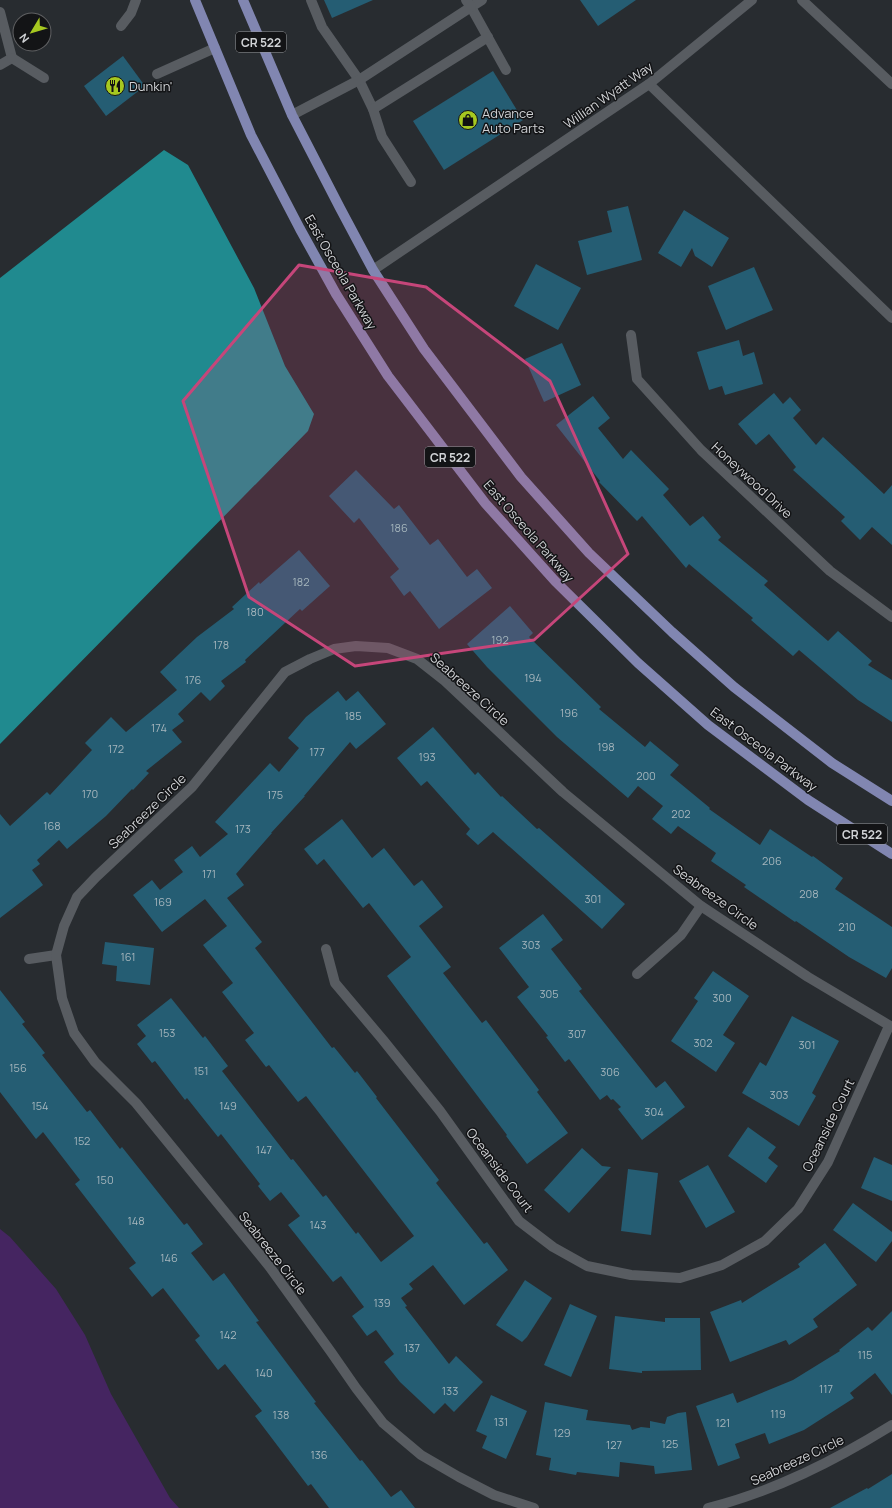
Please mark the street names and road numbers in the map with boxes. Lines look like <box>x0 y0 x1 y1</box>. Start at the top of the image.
road number: CR 522 <box>236 32 286 52</box>
street label: Willian Wyatt Way <box>560 57 656 133</box>
street label: East Osceola Parkway <box>301 211 381 333</box>
street label: Honeywood Drive <box>708 438 797 522</box>
road number: CR 522 <box>425 447 475 467</box>
street label: East Osceola Parkway <box>480 476 578 586</box>
street label: Seabreeze Circle <box>426 648 514 730</box>
street label: East Osceola Parkway <box>707 703 821 795</box>
street label: Seabreeze Circle <box>104 769 190 853</box>
road number: CR 522 <box>837 824 887 844</box>
street label: Seabreeze Circle <box>670 860 763 934</box>
street label: Oceanside Court <box>798 1076 858 1174</box>
street label: Oceanside Court <box>462 1124 538 1216</box>
street label: Seabreeze Circle <box>235 1208 312 1299</box>
street label: Seabreeze Circle <box>747 1430 847 1490</box>

